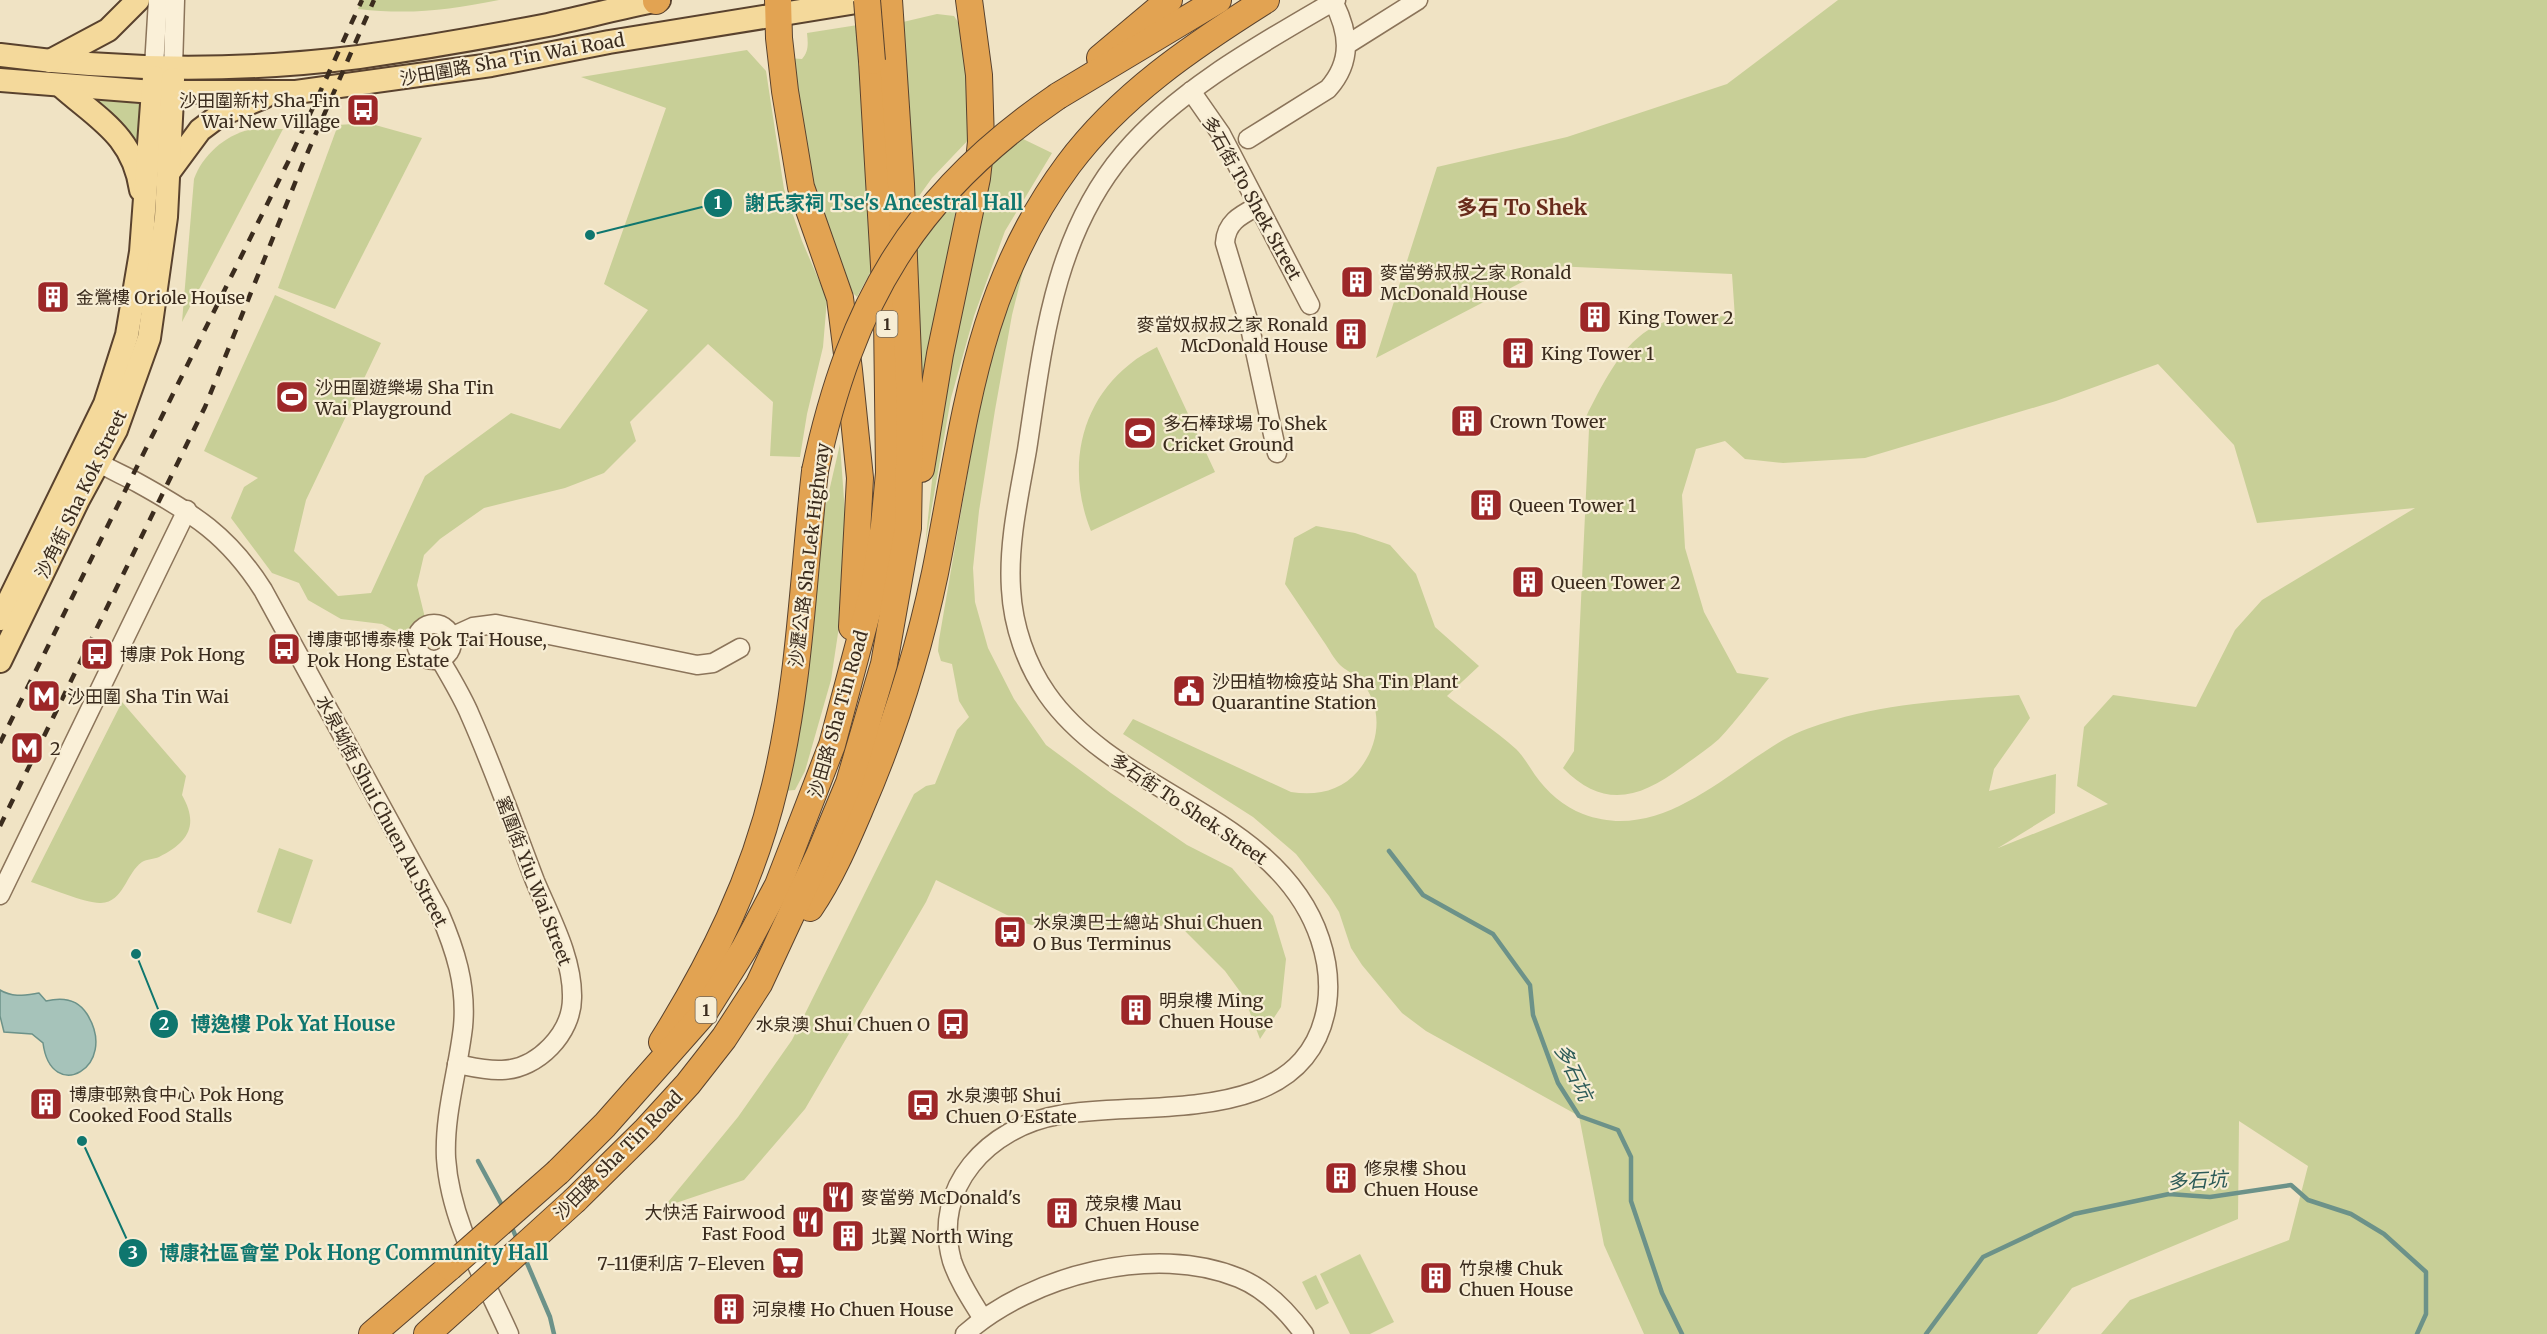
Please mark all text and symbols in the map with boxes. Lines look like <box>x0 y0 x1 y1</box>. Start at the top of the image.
street label: 沙田圍路 Sha Tin Wai Road <box>398 28 626 90</box>
place label: 沙田圍新村 Sha Tin Wai New Village <box>179 89 340 133</box>
bus stop icon: 沙田圍新村 Sha Tin Wai New Village <box>345 92 381 128</box>
street label: 多石街 To Shek Street <box>1197 112 1307 284</box>
callout: 謝氏家祠 Tse's Ancestral Hall <box>703 184 1035 222</box>
text: 謝氏家祠 Tse's Ancestral Hall <box>745 190 1024 215</box>
text: 1 <box>714 191 722 214</box>
district label: 多石 To Shek <box>1457 194 1588 221</box>
place label: 麥當勞叔叔之家 Ronald McDonald House <box>1380 261 1571 305</box>
building icon: 麥當勞叔叔之家 Ronald McDonald House <box>1339 264 1375 300</box>
building icon: 金鶯樓 Oriole House <box>35 279 71 315</box>
place label: 金鶯樓 Oriole House <box>76 286 245 309</box>
building icon: King Tower 2 <box>1577 299 1613 335</box>
place label: King Tower 2 <box>1618 306 1734 329</box>
road number: 1 <box>876 311 898 337</box>
place label: 麥當奴叔叔之家 Ronald McDonald House <box>1137 313 1328 357</box>
building icon: 麥當奴叔叔之家 Ronald McDonald House <box>1333 316 1369 352</box>
building icon: King Tower 1 <box>1500 335 1536 371</box>
place label: King Tower 1 <box>1541 342 1654 365</box>
place label: 沙田圍遊樂場 Sha Tin Wai Playground <box>314 376 494 420</box>
sports icon: 沙田圍遊樂場 Sha Tin Wai Playground <box>274 379 310 415</box>
building icon: Crown Tower <box>1449 403 1485 439</box>
street label: 沙角街 Sha Kok Street <box>30 406 132 582</box>
place label: Crown Tower <box>1490 410 1606 433</box>
place label: 多石棒球場 To Shek Cricket Ground <box>1163 412 1328 456</box>
sports icon: 多石棒球場 To Shek Cricket Ground <box>1122 415 1158 451</box>
street label: 沙瀝公路 Sha Lek Highway <box>784 441 834 669</box>
building icon: Queen Tower 1 <box>1468 487 1504 523</box>
place label: Queen Tower 1 <box>1509 494 1636 517</box>
building icon: Queen Tower 2 <box>1510 564 1546 600</box>
place label: Queen Tower 2 <box>1551 571 1681 594</box>
place label: 博康邨博泰樓 Pok Tai House, Pok Hong Estate <box>307 628 547 672</box>
street label: 沙田路 Sha Tin Road <box>803 628 873 800</box>
bus stop icon: 博康邨博泰樓 Pok Tai House, Pok Hong Estate <box>266 631 302 667</box>
bus stop icon: 博康 Pok Hong <box>79 636 115 672</box>
place label: 博康 Pok Hong <box>120 643 245 666</box>
place label: 沙田植物檢疫站 Sha Tin Plant Quarantine Station <box>1212 670 1458 714</box>
public building icon: 沙田植物檢疫站 Sha Tin Plant Quarantine Station <box>1171 673 1207 709</box>
metro station icon: 沙田圍 Sha Tin Wai <box>26 678 62 714</box>
place label: 沙田圍 Sha Tin Wai <box>67 685 229 708</box>
street label: 水泉坳街 Shui Chuen Au Street <box>311 691 453 931</box>
metro station icon: 2 <box>9 730 45 766</box>
place label: 2 <box>50 737 61 760</box>
street label: 多石街 To Shek Street <box>1106 748 1272 870</box>
street label: 窰圍街 Yiu Wai Street <box>491 793 577 969</box>
place label: 水泉澳巴士總站 Shui Chuen O Bus Terminus <box>1033 911 1262 955</box>
bus stop icon: 水泉澳巴士總站 Shui Chuen O Bus Terminus <box>992 914 1028 950</box>
place label: 明泉樓 Ming Chuen House <box>1159 989 1273 1033</box>
building icon: 明泉樓 Ming Chuen House <box>1118 992 1154 1028</box>
road number: 1 <box>696 997 716 1023</box>
callout: 博逸樓 Pok Yat House <box>149 1005 407 1043</box>
bus stop icon: 水泉澳 Shui Chuen O <box>935 1006 971 1042</box>
text: 博逸樓 Pok Yat House <box>191 1011 395 1036</box>
text: 2 <box>159 1012 169 1035</box>
place label: 水泉澳 Shui Chuen O <box>755 1013 930 1036</box>
water label: 多石坑 <box>1550 1040 1600 1107</box>
place label: 博康邨熟食中心 Pok Hong Cooked Food Stalls <box>69 1083 284 1127</box>
place label: 水泉澳邨 Shui Chuen O Estate <box>946 1084 1077 1128</box>
building icon: 博康邨熟食中心 Pok Hong Cooked Food Stalls <box>28 1086 64 1122</box>
street label: 沙田路 Sha Tin Road <box>549 1086 687 1224</box>
bus stop icon: 水泉澳邨 Shui Chuen O Estate <box>905 1087 941 1123</box>
place label: 修泉樓 Shou Chuen House <box>1364 1157 1478 1201</box>
building icon: 修泉樓 Shou Chuen House <box>1323 1160 1359 1196</box>
water label: 多石坑 <box>2166 1166 2231 1194</box>
restaurant icon: 麥當勞 McDonald's <box>820 1179 856 1215</box>
place label: 麥當勞 McDonald's <box>861 1186 1021 1209</box>
place label: 茂泉樓 Mau Chuen House <box>1085 1192 1199 1236</box>
building icon: 茂泉樓 Mau Chuen House <box>1044 1195 1080 1231</box>
place label: 大快活 Fairwood Fast Food <box>644 1201 785 1245</box>
restaurant icon: 大快活 Fairwood Fast Food <box>790 1204 826 1240</box>
building icon: 北翼 North Wing <box>830 1218 866 1254</box>
place label: 北翼 North Wing <box>871 1225 1013 1248</box>
callout: 博康社區會堂 Pok Hong Community Hall <box>118 1234 560 1272</box>
text: 博康社區會堂 Pok Hong Community Hall <box>160 1240 549 1265</box>
text: 3 <box>128 1241 138 1264</box>
supermarket icon: 7-11便利店 7-Eleven <box>770 1245 806 1281</box>
place label: 7-11便利店 7-Eleven <box>597 1252 765 1275</box>
place label: 竹泉樓 Chuk Chuen House <box>1459 1257 1573 1301</box>
building icon: 竹泉樓 Chuk Chuen House <box>1418 1260 1454 1296</box>
building icon: 河泉樓 Ho Chuen House <box>711 1291 747 1327</box>
place label: 河泉樓 Ho Chuen House <box>752 1298 953 1321</box>

